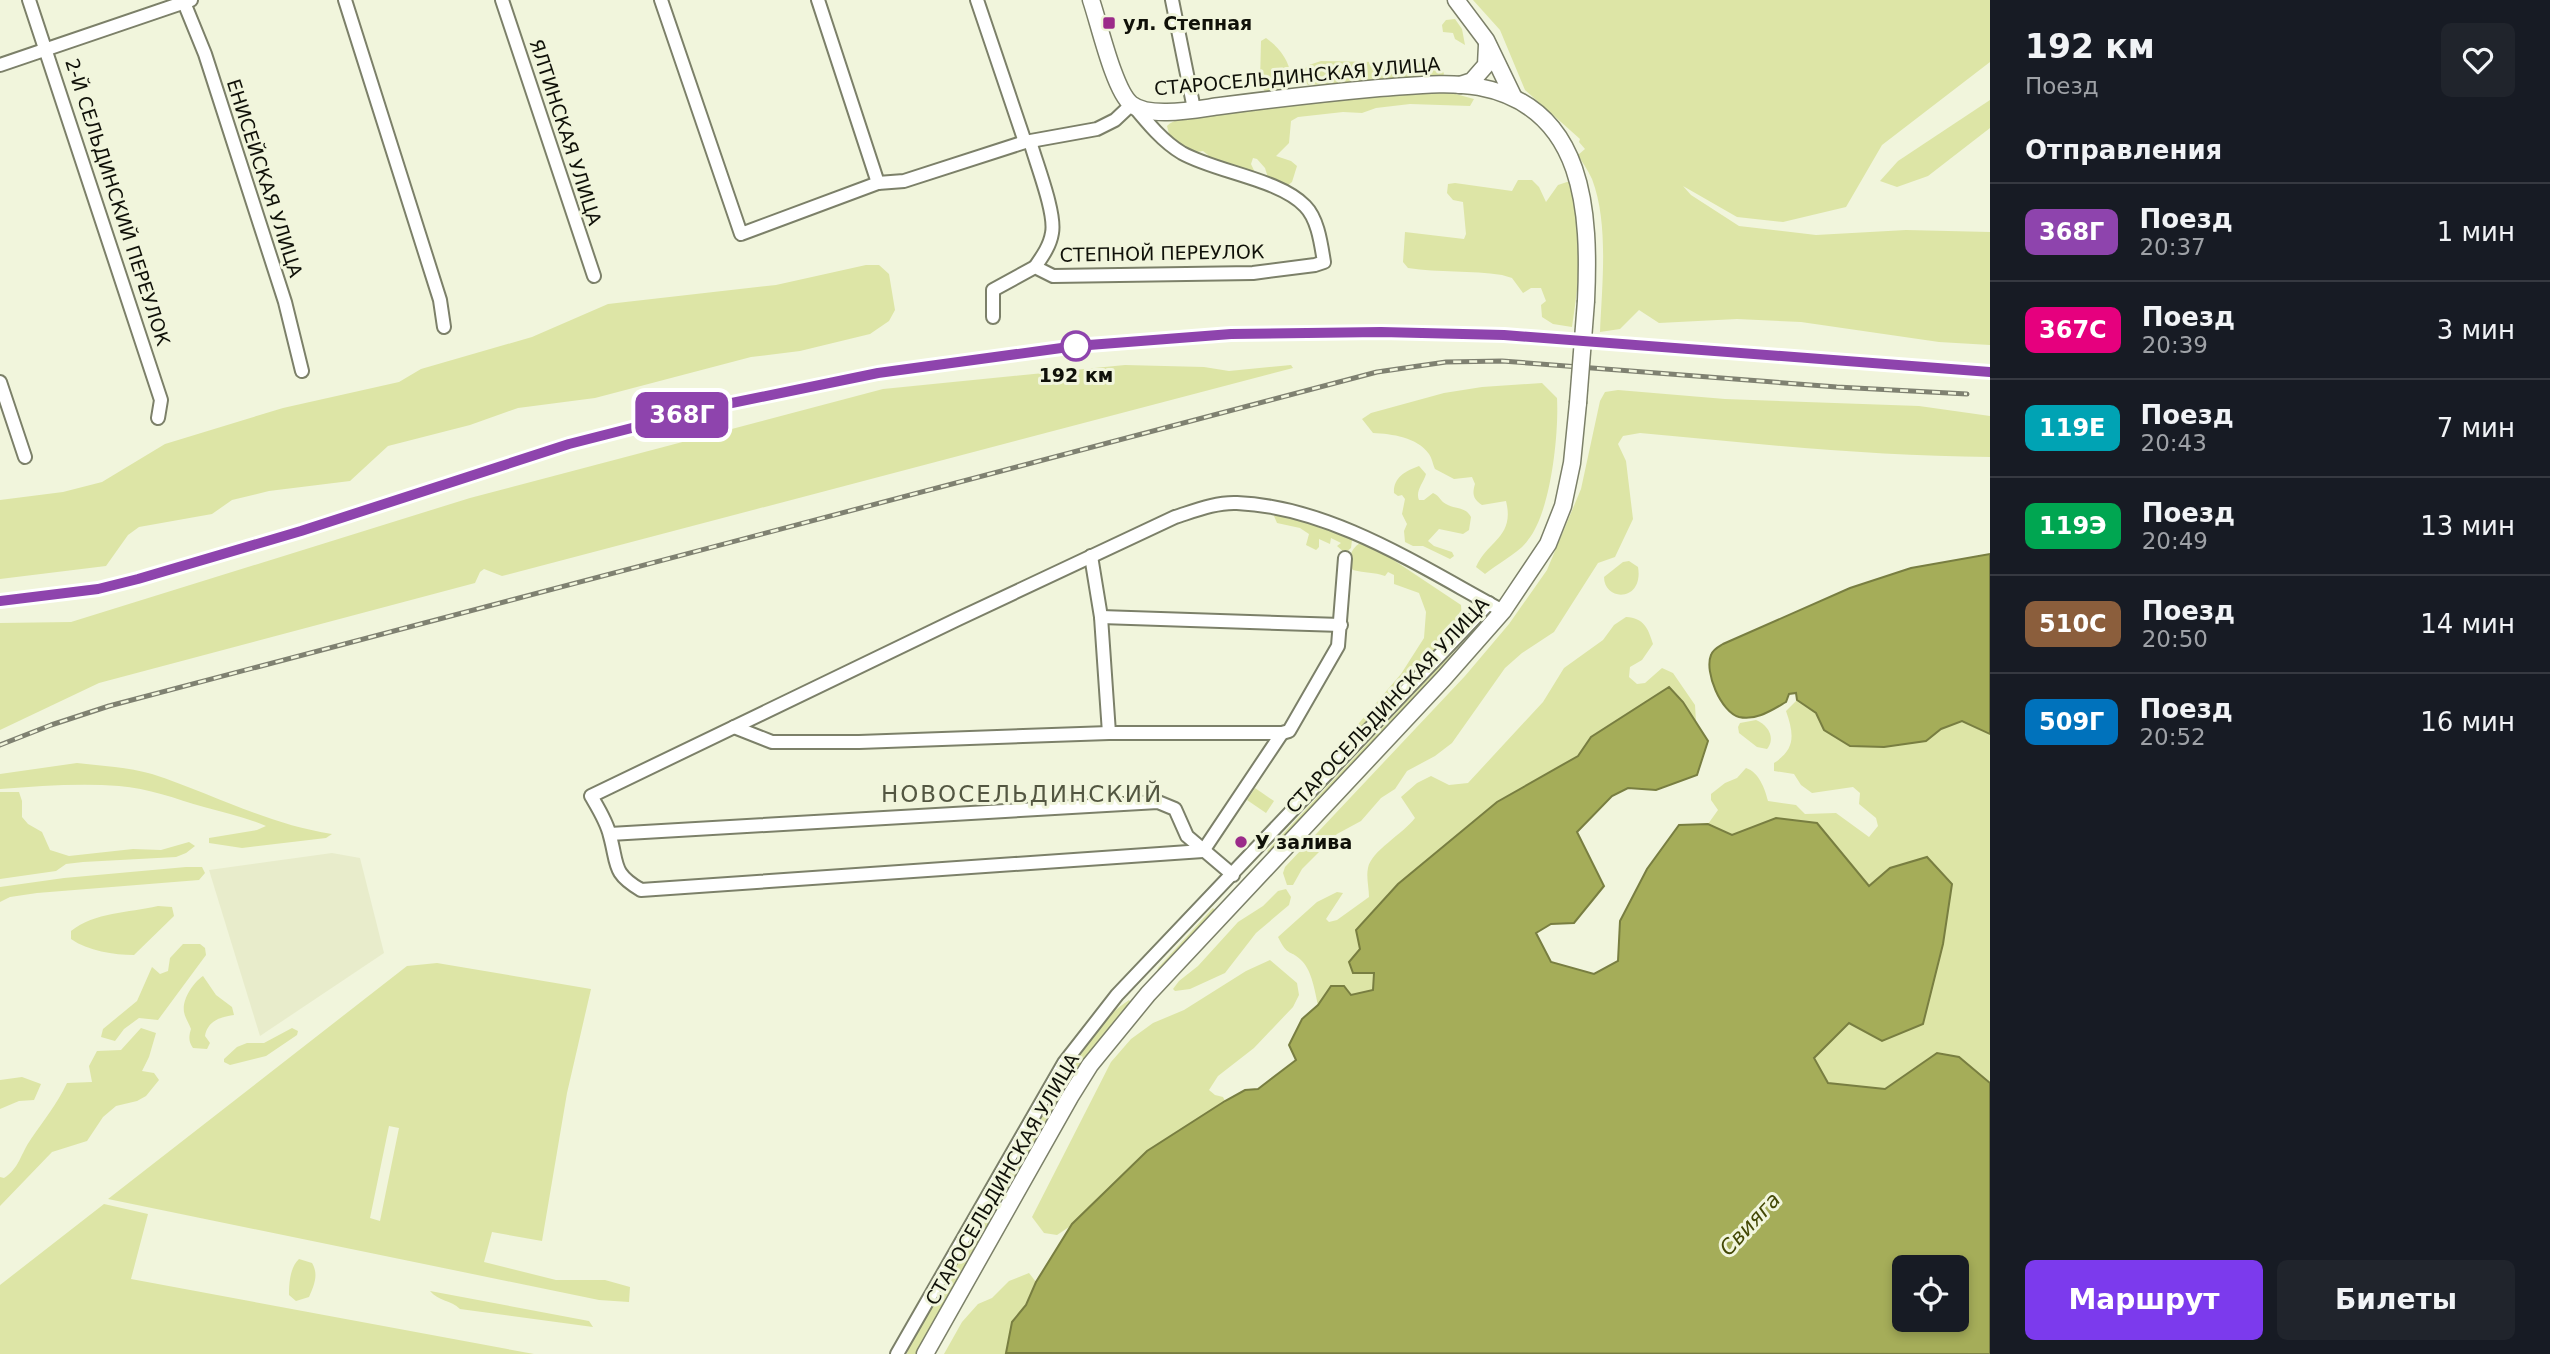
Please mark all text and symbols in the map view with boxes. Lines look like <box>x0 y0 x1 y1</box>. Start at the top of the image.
place label: ул. Степная <box>1123 12 1252 34</box>
marker: ул. Степная <box>1101 15 1117 31</box>
button: heart <box>2441 23 2515 97</box>
text: 192 км <box>2025 27 2155 66</box>
street label: ЯЛТИНСКАЯ УЛИЦА <box>525 36 607 228</box>
street label: СТАРОСЕЛЬДИНСКАЯ УЛИЦА <box>1153 53 1441 99</box>
street label: 2-Й СЕЛЬДИНСКИЙ ПЕРЕУЛОК <box>61 56 175 349</box>
text: Поезд <box>2025 73 2099 99</box>
street label: ЕНИСЕЙСКАЯ УЛИЦА <box>223 76 307 280</box>
text: Отправления <box>2025 135 2222 165</box>
text: Поезд <box>2139 204 2233 234</box>
text: 1 мин <box>2437 217 2515 247</box>
text: 368Г <box>2039 218 2104 246</box>
text: 20:37 <box>2139 234 2206 260</box>
street label: СТЕПНОЙ ПЕРЕУЛОК <box>1059 240 1265 266</box>
text: Поезд <box>2142 302 2235 332</box>
text: 3 мин <box>2437 315 2515 345</box>
text: 367С <box>2039 316 2107 344</box>
marker: 192 км <box>1061 331 1091 361</box>
text: 20:39 <box>2142 332 2208 358</box>
place label: 192 км <box>1039 364 1113 386</box>
line badge: 368Г <box>633 392 731 438</box>
text: Поезд <box>2141 400 2234 430</box>
text: 368Г <box>649 401 715 429</box>
text: 7 мин <box>2437 413 2515 443</box>
text: 119Е <box>2039 414 2106 442</box>
text: 20:43 <box>2141 430 2207 456</box>
text: Поезд <box>2142 498 2235 528</box>
text: 13 мин <box>2420 511 2515 541</box>
text: 119Э <box>2039 512 2107 540</box>
text: 20:49 <box>2142 528 2208 554</box>
street label: СТАРОСЕЛЬДИНСКАЯ УЛИЦА <box>1281 593 1493 817</box>
text: Поезд <box>2142 596 2235 626</box>
text: 14 мин <box>2420 609 2515 639</box>
text: 510С <box>2039 610 2107 638</box>
text: 20:50 <box>2142 626 2208 652</box>
text: Поезд <box>2139 694 2233 724</box>
text: 16 мин <box>2420 707 2515 737</box>
text: 509Г <box>2039 708 2104 736</box>
text: 20:52 <box>2139 724 2206 750</box>
district label: НОВОСЕЛЬДИНСКИЙ <box>881 780 1163 807</box>
place label: У залива <box>1255 831 1352 853</box>
marker: У залива <box>1233 834 1249 850</box>
street label: СТАРОСЕЛЬДИНСКАЯ УЛИЦА <box>921 1049 1083 1309</box>
water label: Свияга <box>1715 1188 1785 1260</box>
map controls <box>1892 1255 1969 1332</box>
button: locate <box>1892 1255 1969 1332</box>
button: Маршрут <box>2025 1260 2263 1340</box>
button: Билеты <box>2277 1260 2515 1340</box>

